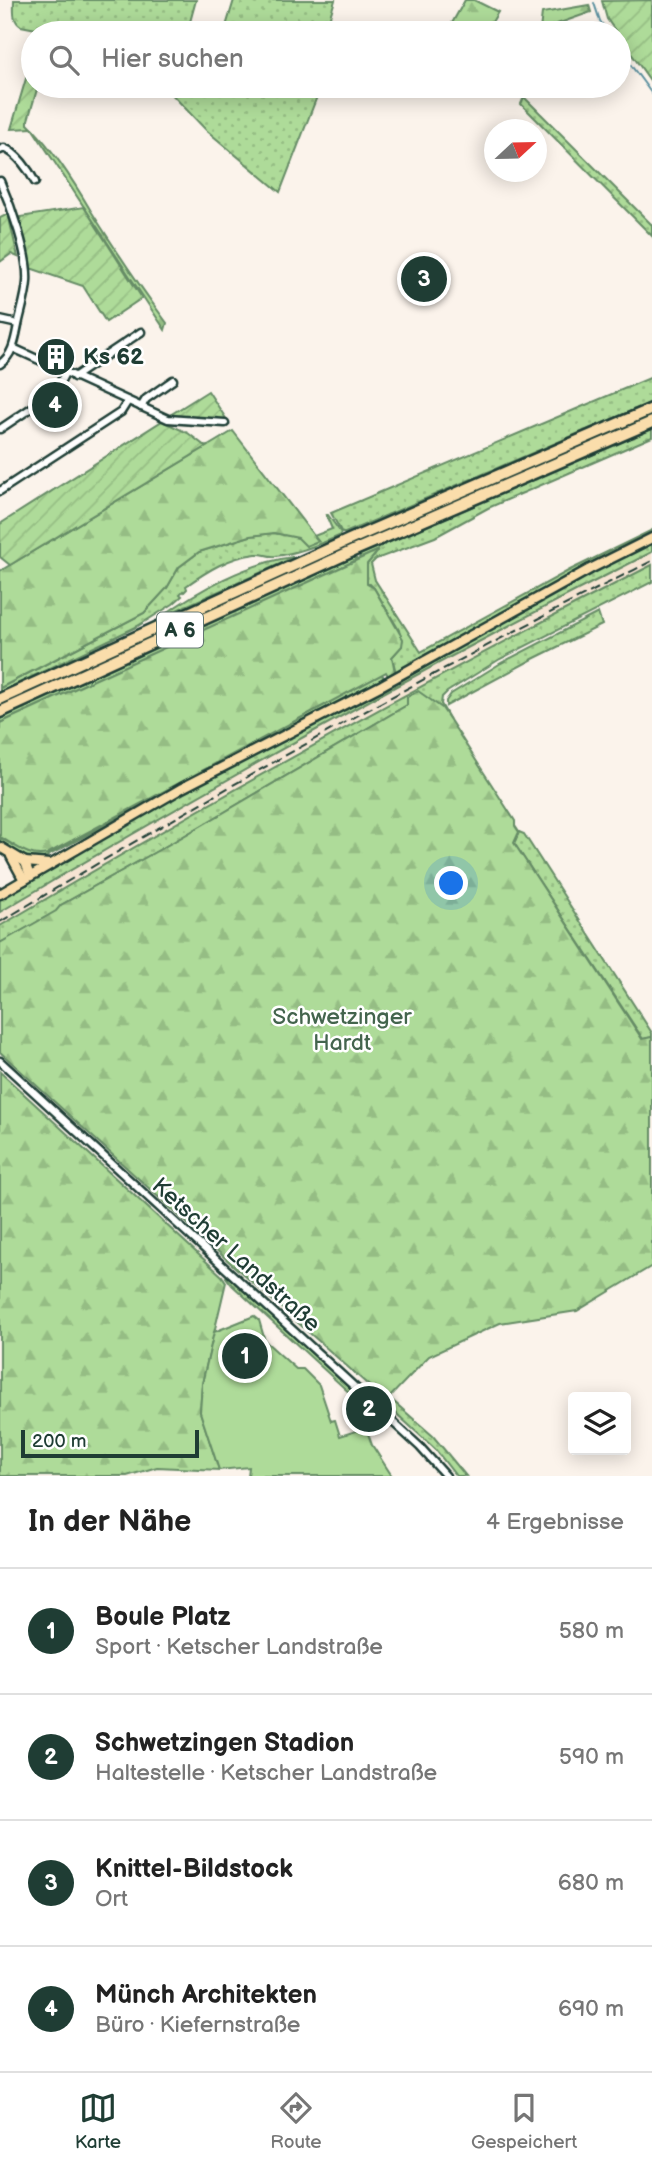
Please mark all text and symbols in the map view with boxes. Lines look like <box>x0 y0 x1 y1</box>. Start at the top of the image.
search box <box>21 21 631 98</box>
icon: search <box>45 41 83 79</box>
text: Hier suchen <box>101 44 244 75</box>
north arrow <box>484 119 547 182</box>
pin: 3 <box>401 253 447 305</box>
building icon: Ks 62 <box>35 336 77 378</box>
place label: Ks 62 <box>83 343 144 371</box>
pin: 4 <box>32 379 78 431</box>
road number: A 6 <box>157 612 203 648</box>
your location <box>434 866 468 900</box>
park label: Schwetzinger Hardt <box>272 1003 412 1057</box>
street label: Ketscher Landstraße <box>146 1172 326 1338</box>
pin: 1 <box>222 1330 268 1382</box>
pin: 2 <box>346 1383 392 1435</box>
map controls <box>568 1392 631 1455</box>
button: layers <box>568 1392 631 1455</box>
scale bar <box>21 1427 200 1459</box>
text: 200 m <box>32 1430 86 1453</box>
text: In der Nähe <box>28 1504 191 1540</box>
text: 4 Ergebnisse <box>486 1508 624 1536</box>
text: Boule Platz <box>95 1602 230 1633</box>
text: 1 <box>46 1617 56 1645</box>
text: 580 m <box>559 1617 624 1645</box>
text: Sport · Ketscher Landstraße <box>95 1633 383 1661</box>
text: Schwetzingen Stadion <box>95 1728 354 1759</box>
text: 2 <box>44 1743 58 1771</box>
text: 590 m <box>559 1743 624 1771</box>
text: Haltestelle · Ketscher Landstraße <box>95 1759 437 1787</box>
text: Knittel-Bildstock <box>95 1854 293 1885</box>
text: 3 <box>44 1869 58 1897</box>
text: 680 m <box>558 1869 624 1897</box>
text: Ort <box>95 1885 128 1913</box>
text: Münch Architekten <box>95 1980 317 2011</box>
text: 4 <box>44 1995 58 2023</box>
text: 690 m <box>558 1995 624 2023</box>
text: Büro · Kiefernstraße <box>95 2011 300 2039</box>
tab: Karte <box>75 2089 121 2154</box>
tab: Route <box>270 2089 322 2154</box>
tab: Gespeichert <box>471 2089 577 2154</box>

